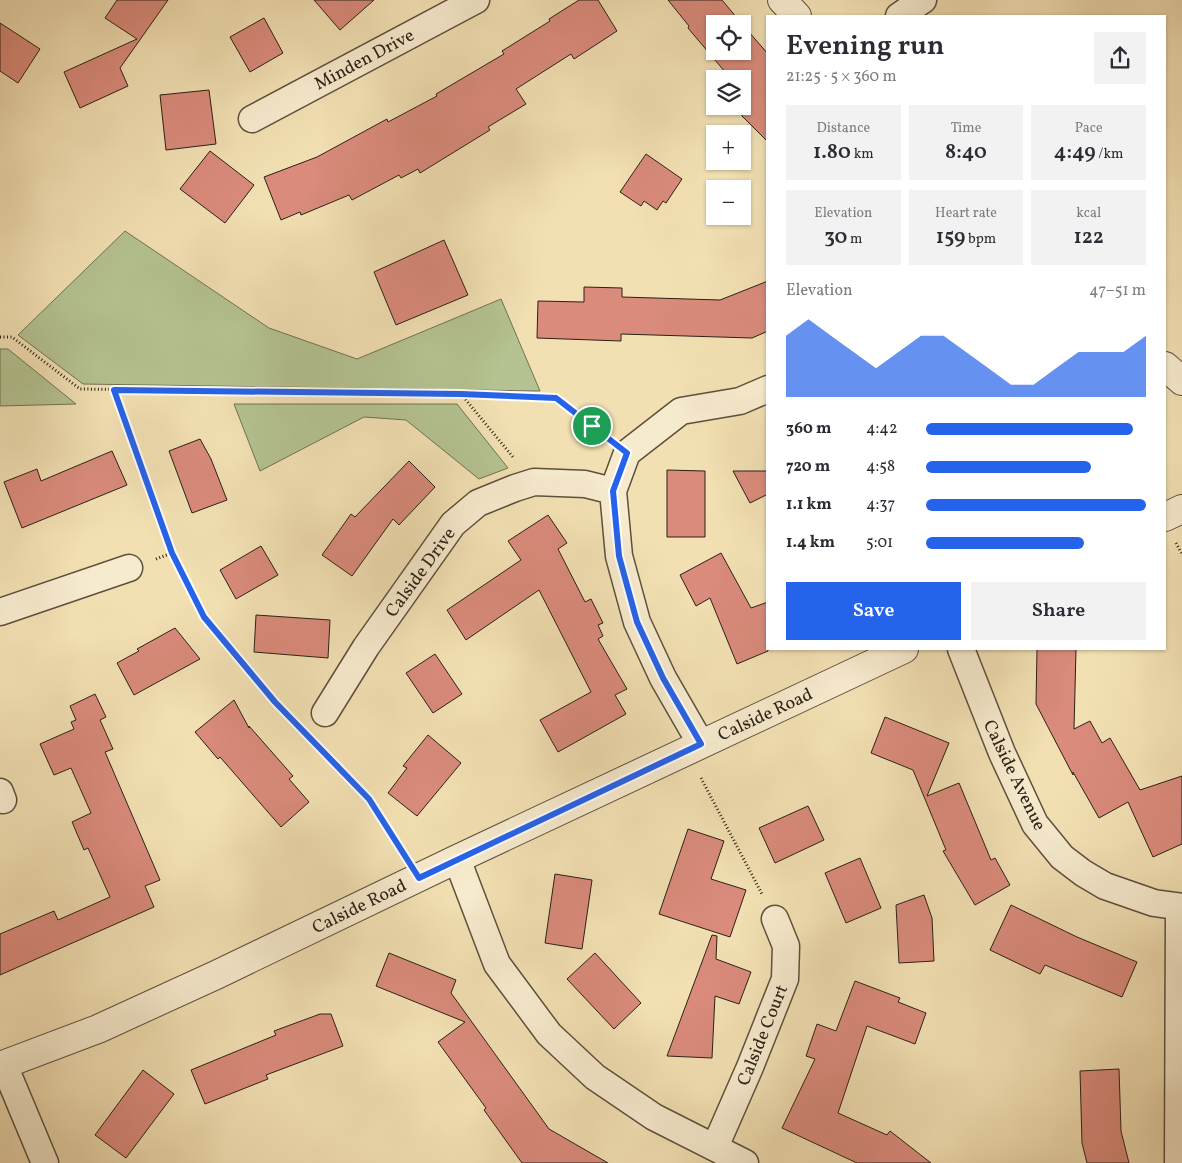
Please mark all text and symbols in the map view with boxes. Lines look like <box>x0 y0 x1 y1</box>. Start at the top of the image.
map controls <box>706 15 751 225</box>
button: locate <box>706 15 751 60</box>
street label: Minden Drive <box>310 23 419 97</box>
text: Evening run <box>786 27 945 66</box>
button: share <box>1094 32 1146 84</box>
text: 21:25 · 5 × 360 m <box>786 66 897 88</box>
button: layers <box>706 70 751 115</box>
text: Distance <box>817 119 870 138</box>
text: Time <box>951 119 981 138</box>
text: Pace <box>1075 119 1103 138</box>
button: + <box>706 125 751 170</box>
text: 1.80 <box>813 138 851 167</box>
text: 8:40 <box>945 138 987 167</box>
text: 4:49 <box>1054 138 1096 167</box>
text: km <box>851 145 874 164</box>
text: /km <box>1096 145 1123 164</box>
button: − <box>706 180 751 225</box>
text: Elevation <box>814 204 872 223</box>
text: Heart rate <box>935 204 997 223</box>
text: kcal <box>1076 204 1101 223</box>
text: 30 <box>824 223 847 252</box>
text: 159 <box>936 223 965 252</box>
text: 122 <box>1073 223 1104 252</box>
text: m <box>847 230 863 249</box>
text: bpm <box>965 230 996 249</box>
text: Elevation <box>786 280 853 302</box>
text: 47–51 m <box>1089 280 1146 302</box>
pin <box>571 405 613 447</box>
icon: arrive <box>578 412 606 440</box>
text: 360 m <box>786 418 831 440</box>
text: 4:42 <box>866 418 897 440</box>
text: 720 m <box>786 456 830 478</box>
text: 4:58 <box>866 456 895 478</box>
text: 1.1 km <box>786 494 832 516</box>
text: 4:37 <box>866 494 895 516</box>
street label: Calside Drive <box>380 523 462 623</box>
text: 1.4 km <box>786 532 835 554</box>
text: 5:01 <box>866 532 893 554</box>
button: Save <box>786 582 961 640</box>
button: Share <box>971 582 1146 640</box>
street label: Calside Road <box>714 682 817 748</box>
street label: Calside Avenue <box>976 716 1051 835</box>
street label: Calside Road <box>308 874 411 941</box>
street label: Calside Court <box>732 981 795 1090</box>

